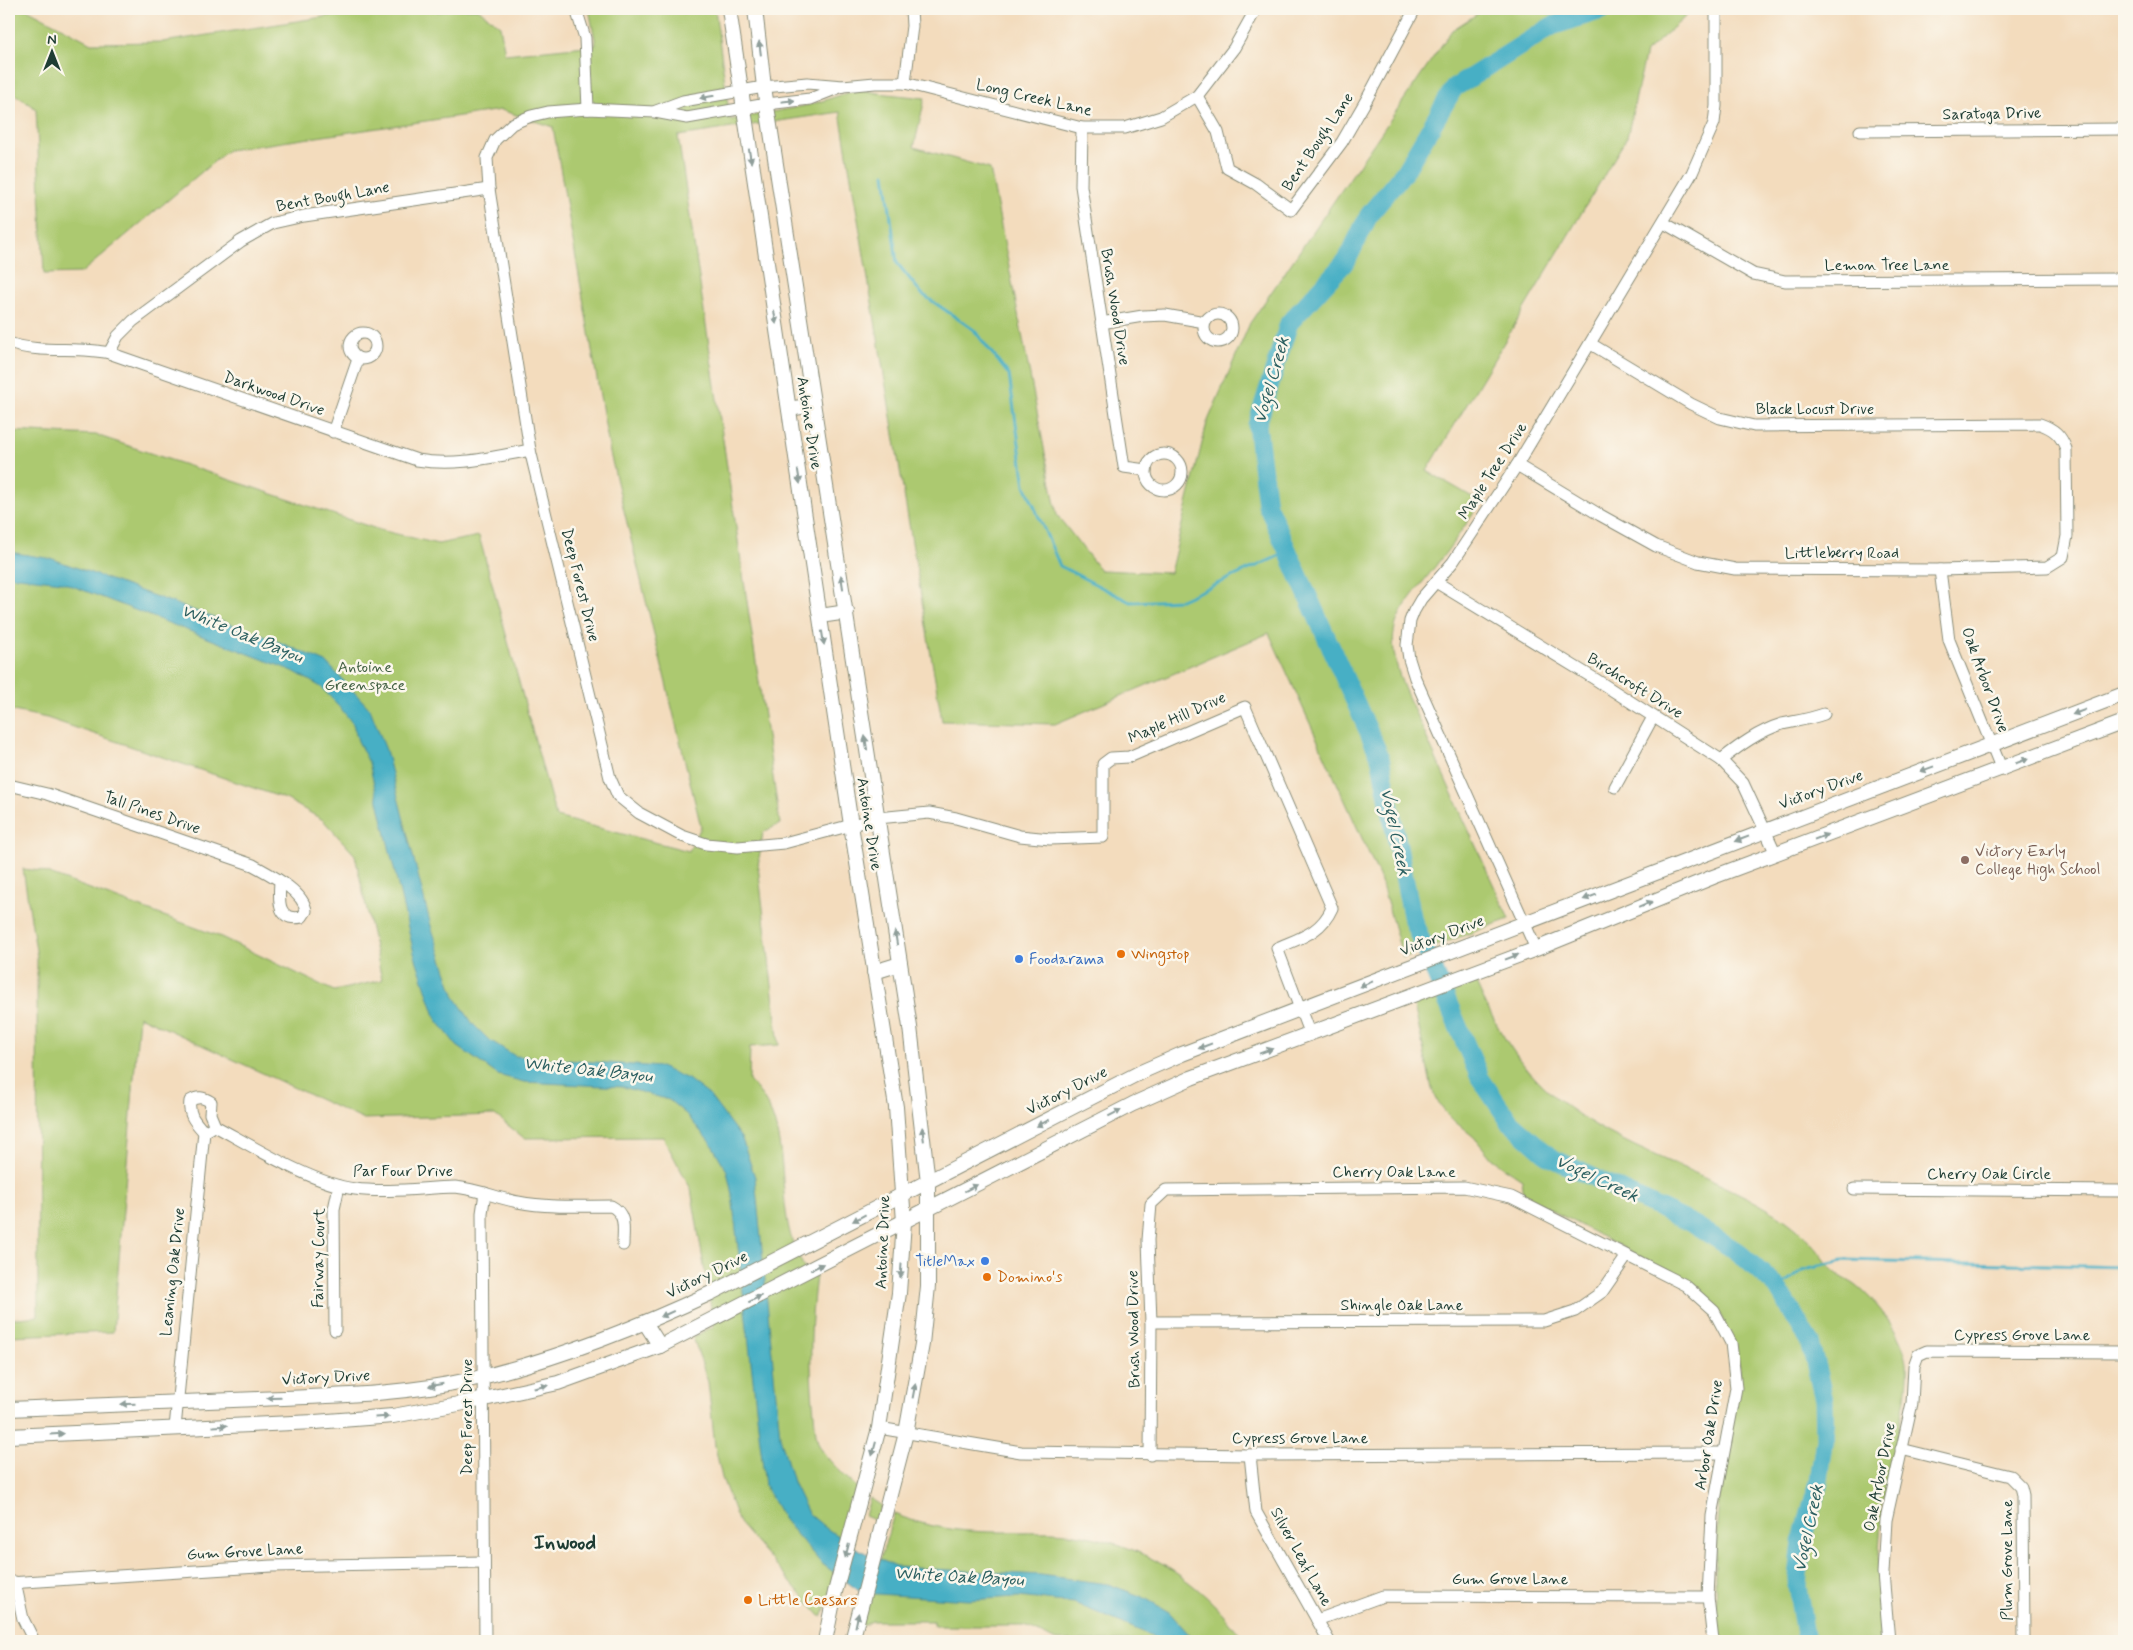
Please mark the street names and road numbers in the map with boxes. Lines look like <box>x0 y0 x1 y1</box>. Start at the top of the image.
street label: Long Creek Lane <box>974 74 1094 123</box>
street label: Bent Bough Lane <box>1277 89 1360 196</box>
street label: Saratoga Drive <box>1942 103 2042 125</box>
street label: Bent Bough Lane <box>275 177 391 218</box>
street label: Brush Wood Drive <box>1095 247 1135 367</box>
street label: Lemon Tree Lane <box>1825 255 1950 276</box>
street label: Darkwood Drive <box>220 367 328 421</box>
street label: Antoine Drive <box>791 375 827 472</box>
street label: Black Locust Drive <box>1756 399 1874 420</box>
street label: Maple Tree Drive <box>1454 418 1533 524</box>
street label: Deep Forest Drive <box>556 526 604 644</box>
street label: Littleberry Road <box>1785 543 1899 564</box>
street label: Oak Arbor Drive <box>1956 624 2014 736</box>
street label: Birchcroft Drive <box>1583 648 1687 724</box>
street label: Maple Hill Drive <box>1125 687 1229 749</box>
street label: Victory Drive <box>1776 765 1866 815</box>
street label: Antoine Drive <box>851 776 887 873</box>
street label: Tall Pines Drive <box>101 787 203 839</box>
street label: Victory Drive <box>1397 910 1487 962</box>
street label: Victory Drive <box>1023 1062 1111 1120</box>
street label: Par Four Drive <box>353 1161 453 1182</box>
street label: Cherry Oak Lane <box>1332 1162 1456 1183</box>
street label: Cherry Oak Circle <box>1927 1164 2051 1185</box>
street label: Antoine Drive <box>871 1194 895 1289</box>
street label: Leaning Oak Drive <box>156 1207 190 1337</box>
street label: Fairway Court <box>308 1207 330 1308</box>
street label: Victory Drive <box>663 1246 751 1304</box>
street label: Brush Wood Drive <box>1122 1270 1146 1388</box>
street label: Shingle Oak Lane <box>1341 1295 1464 1316</box>
street label: Cypress Grove Lane <box>1954 1325 2091 1346</box>
street label: Deep Forest Drive <box>457 1359 478 1475</box>
street label: Victory Drive <box>281 1365 371 1391</box>
street label: Arbor Oak Drive <box>1690 1378 1728 1492</box>
street label: Oak Arbor Drive <box>1859 1421 1901 1533</box>
street label: Cypress Grove Lane <box>1232 1428 1369 1449</box>
street label: Plum Grove Lane <box>1997 1499 2018 1621</box>
street label: Silver Leaf Lane <box>1265 1504 1337 1611</box>
street label: Gum Grove Lane <box>186 1538 304 1566</box>
street label: Gum Grove Lane <box>1452 1569 1569 1590</box>

